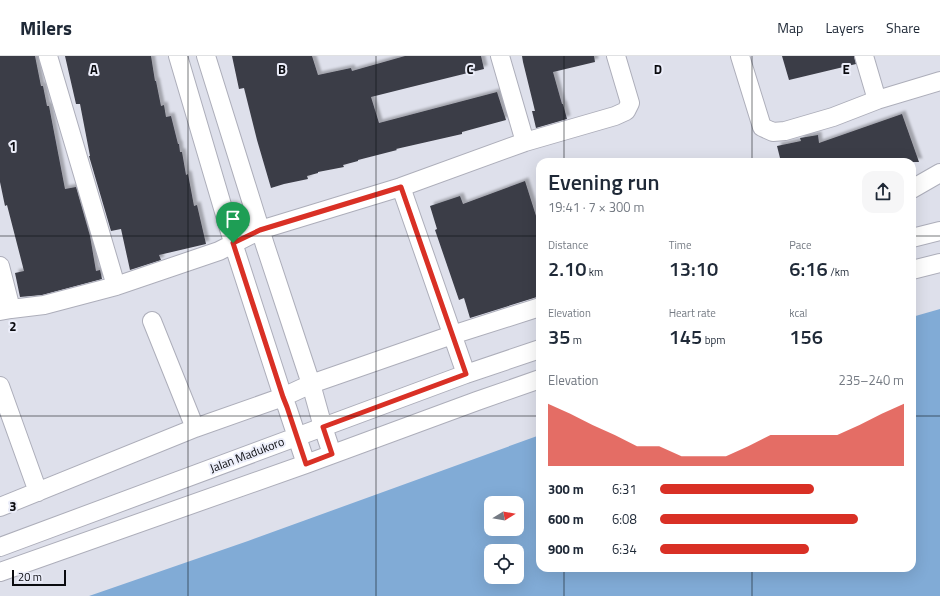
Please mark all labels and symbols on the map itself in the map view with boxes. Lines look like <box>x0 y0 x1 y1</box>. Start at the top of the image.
text: A <box>90 59 98 79</box>
text: B <box>278 59 286 79</box>
text: C <box>466 59 474 79</box>
text: D <box>654 59 662 79</box>
text: E <box>842 59 850 79</box>
text: 1 <box>9 136 17 156</box>
pin <box>216 202 250 243</box>
text: 2 <box>9 316 17 336</box>
street label: Jalan Madukoro <box>207 432 287 477</box>
text: 3 <box>9 496 17 516</box>
north arrow <box>484 496 524 536</box>
scale bar <box>12 568 66 587</box>

